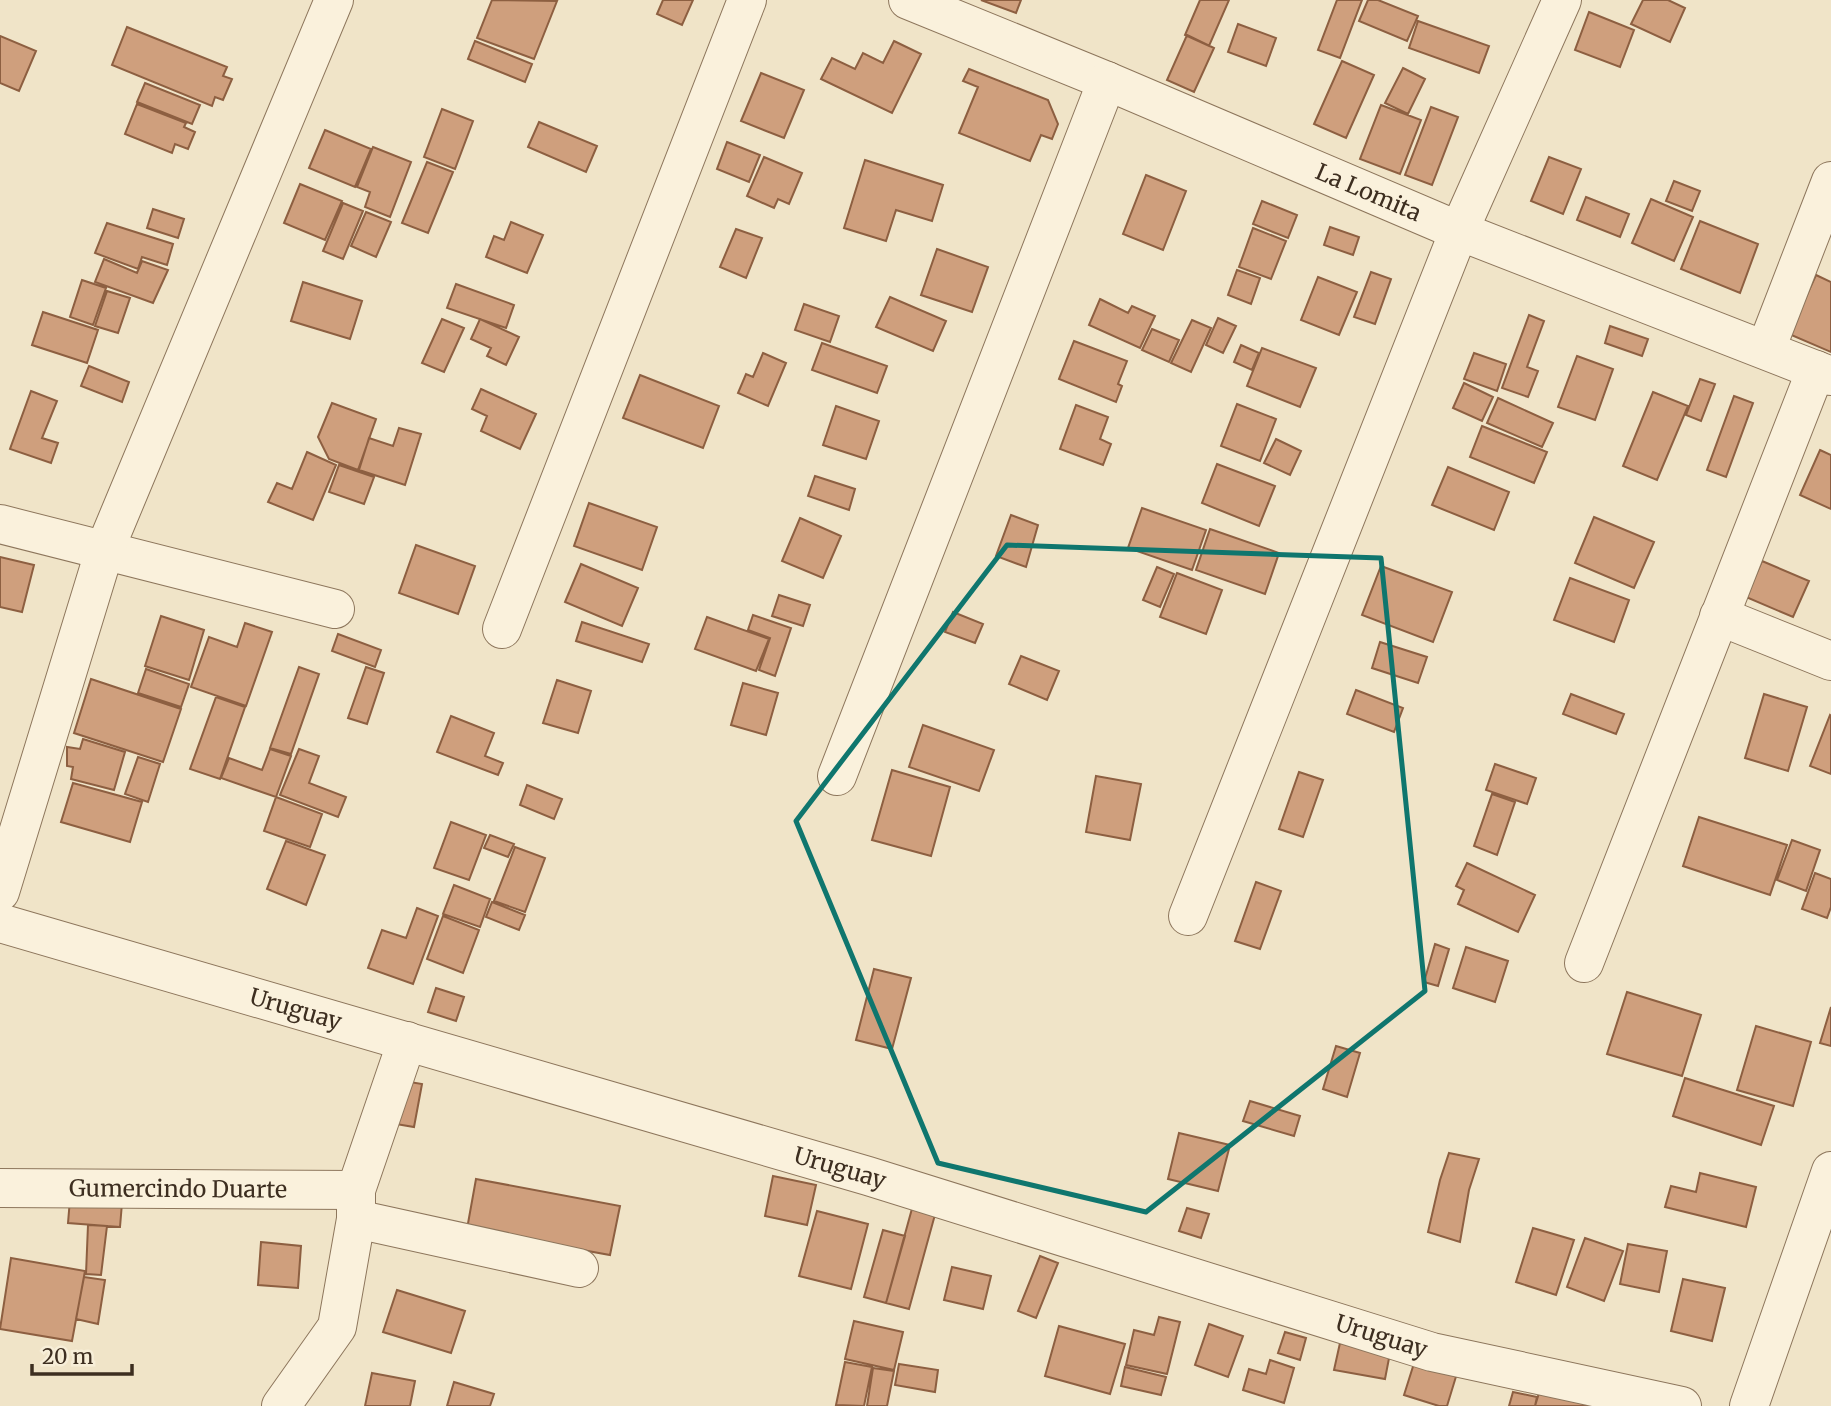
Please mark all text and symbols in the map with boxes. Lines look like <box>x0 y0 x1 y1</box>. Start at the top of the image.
street label: La Lomita <box>1311 157 1426 227</box>
street label: Uruguay <box>246 982 346 1036</box>
street label: Uruguay <box>791 1140 890 1195</box>
street label: Gumercindo Duarte <box>69 1173 287 1204</box>
street label: Uruguay <box>1332 1308 1432 1364</box>
scale bar <box>32 1332 131 1376</box>
text: 20 m <box>42 1343 94 1370</box>

